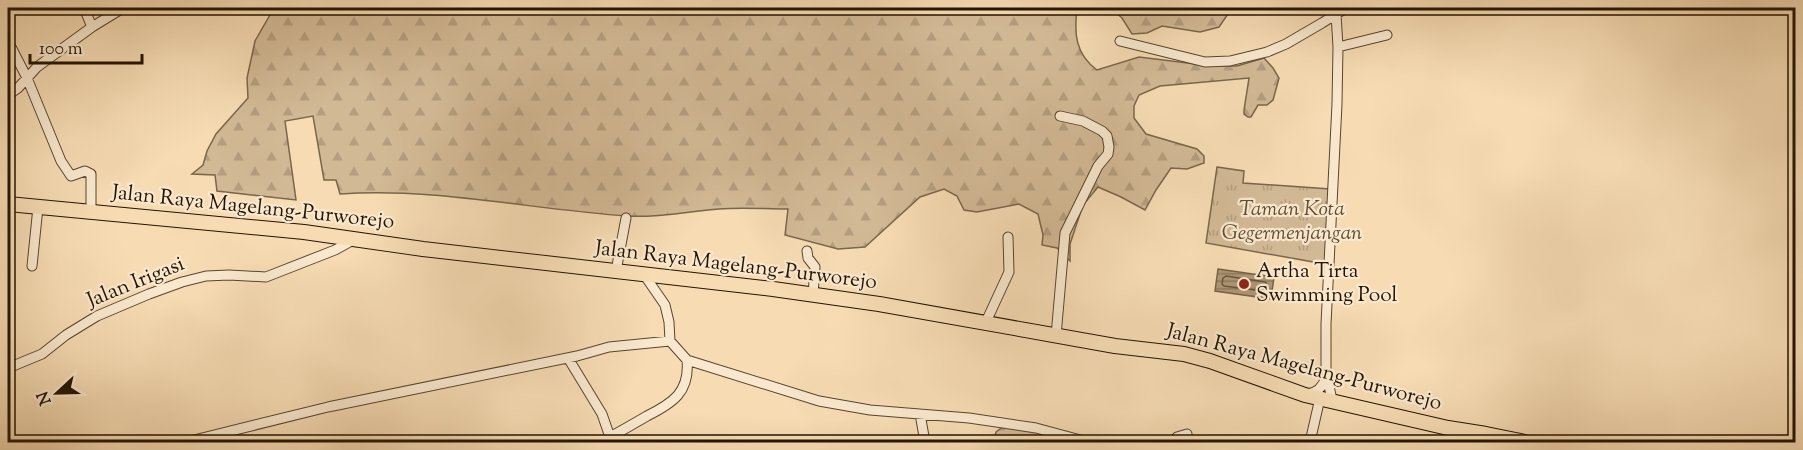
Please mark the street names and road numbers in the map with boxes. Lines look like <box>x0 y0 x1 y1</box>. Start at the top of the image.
street label: Jalan Raya Magelang-Purworejo <box>109 178 396 238</box>
street label: Jalan Raya Magelang-Purworejo <box>592 234 879 298</box>
street label: Jalan Irigasi <box>82 250 189 317</box>
street label: Jalan Raya Magelang-Purworejo <box>1162 317 1445 419</box>

